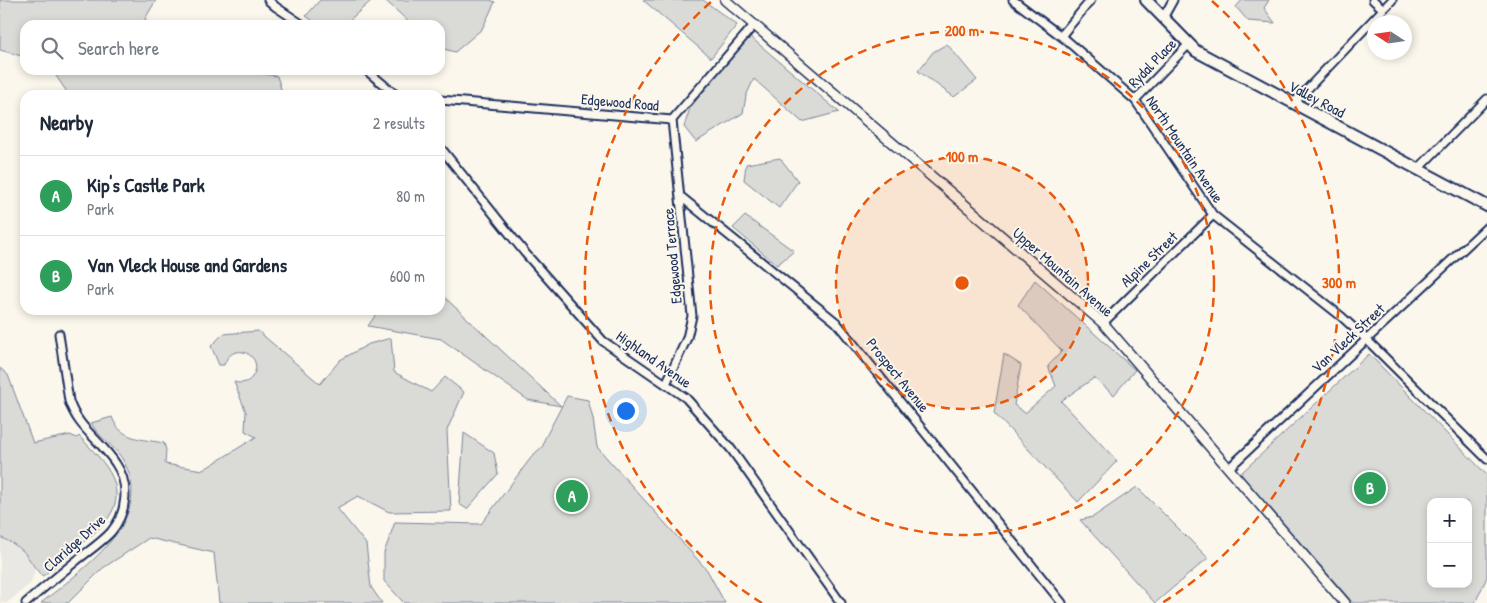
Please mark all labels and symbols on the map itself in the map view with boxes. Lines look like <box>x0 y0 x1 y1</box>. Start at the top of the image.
north arrow <box>1367 15 1412 60</box>
text: 200 m <box>945 20 979 41</box>
street label: Rydal Place <box>1123 34 1181 92</box>
street label: Valley Road <box>1285 75 1349 123</box>
street label: Edgewood Road <box>580 88 660 116</box>
street label: North Mountain Avenue <box>1141 91 1229 207</box>
text: 100 m <box>946 146 978 167</box>
street label: Edgewood Terrace <box>657 207 687 305</box>
street label: Upper Mountain Avenue <box>1008 223 1118 322</box>
street label: Alpine Street <box>1116 226 1183 292</box>
text: 300 m <box>1322 272 1356 293</box>
centre of rings <box>953 274 971 292</box>
street label: Van Vleck Street <box>1307 298 1390 378</box>
street label: Highland Avenue <box>612 325 696 393</box>
street label: Prospect Avenue <box>862 334 934 416</box>
your location <box>613 398 639 424</box>
pin: B <box>1354 469 1386 507</box>
pin: A <box>556 477 588 515</box>
street label: Claridge Drive <box>38 509 110 577</box>

